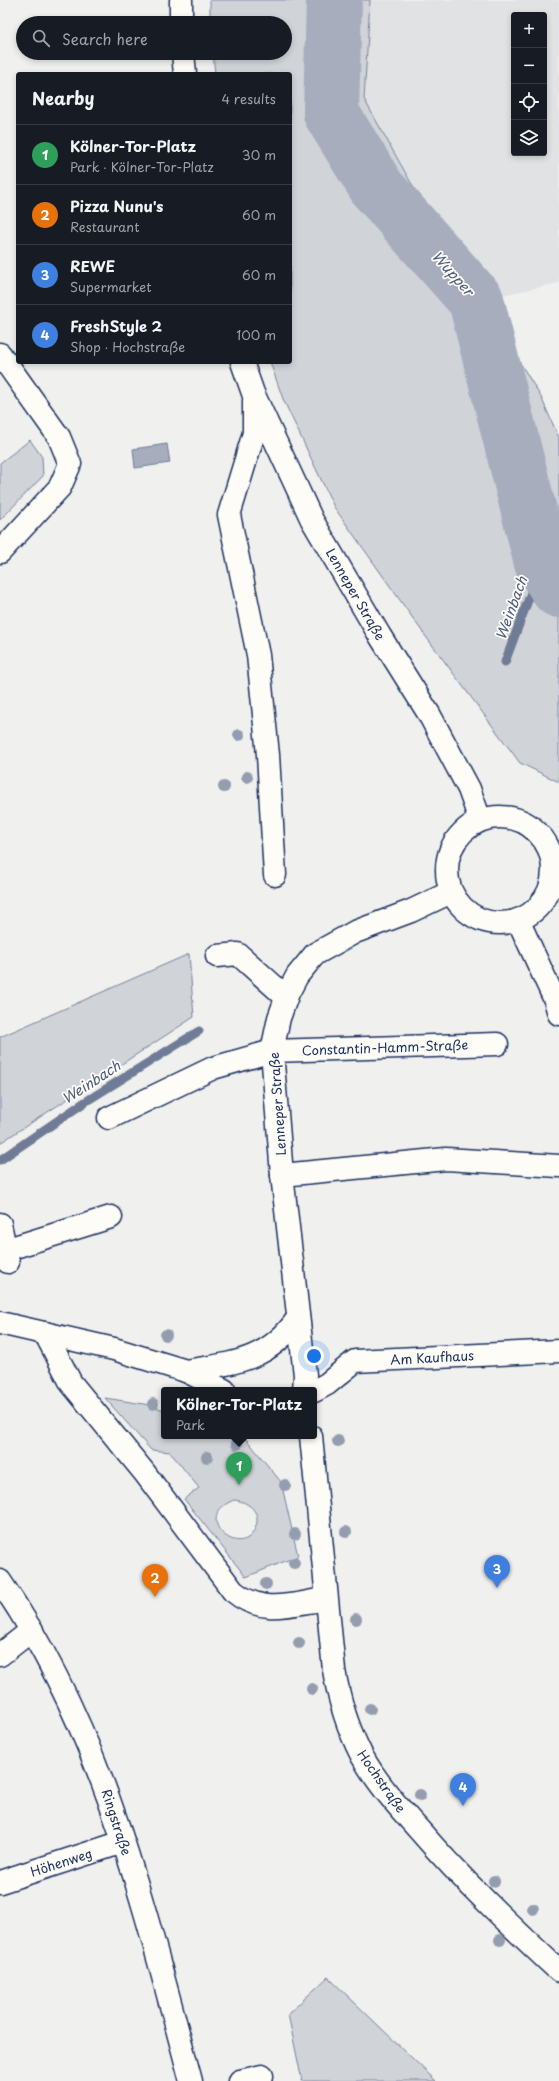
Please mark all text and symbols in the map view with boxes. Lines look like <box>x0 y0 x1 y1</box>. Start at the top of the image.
map controls <box>511 12 547 156</box>
button: + <box>511 12 547 48</box>
search box <box>16 16 292 60</box>
icon: search <box>30 27 52 49</box>
text: Search here <box>62 27 148 50</box>
button: − <box>511 48 547 84</box>
button: locate <box>511 84 547 120</box>
text: Nearby <box>32 85 94 111</box>
text: 4 results <box>222 89 276 108</box>
button: layers <box>511 120 547 156</box>
text: Kölner-Tor-Platz <box>70 134 196 157</box>
text: 1 <box>42 145 48 164</box>
text: 30 m <box>242 145 276 164</box>
text: Park · Kölner-Tor-Platz <box>70 157 214 176</box>
text: Pizza Nunu's <box>70 194 163 217</box>
text: 2 <box>40 205 50 224</box>
text: 60 m <box>242 205 276 224</box>
text: Restaurant <box>70 217 140 236</box>
water label: Wupper <box>427 246 480 301</box>
text: REWE <box>70 254 115 277</box>
text: 3 <box>41 265 49 284</box>
text: 60 m <box>242 265 276 284</box>
text: Supermarket <box>70 277 152 296</box>
text: FreshStyle 2 <box>70 314 162 337</box>
text: 4 <box>41 325 49 344</box>
text: 100 m <box>236 325 276 344</box>
text: Shop · Hochstraße <box>70 337 185 356</box>
street label: Lenneper Straße <box>322 544 390 644</box>
water label: Weinbach <box>490 573 532 643</box>
street label: Constantin-Hamm-Straße <box>301 1035 469 1059</box>
street label: Lenneper Straße <box>264 1052 290 1156</box>
water label: Weinbach <box>58 1055 125 1109</box>
street label: Am Kaufhaus <box>390 1345 474 1369</box>
your location <box>304 1346 324 1366</box>
popup <box>161 1387 317 1439</box>
text: Kölner-Tor-Platz <box>176 1392 302 1415</box>
text: Park <box>176 1415 205 1434</box>
pin: 1 <box>226 1452 252 1485</box>
pin: 3 <box>484 1555 510 1588</box>
pin: 2 <box>142 1564 168 1597</box>
street label: Hochstraße <box>353 1746 411 1816</box>
pin: 4 <box>450 1773 476 1806</box>
street label: Ringstraße <box>97 1786 137 1858</box>
street label: Höhenweg <box>28 1843 94 1881</box>

